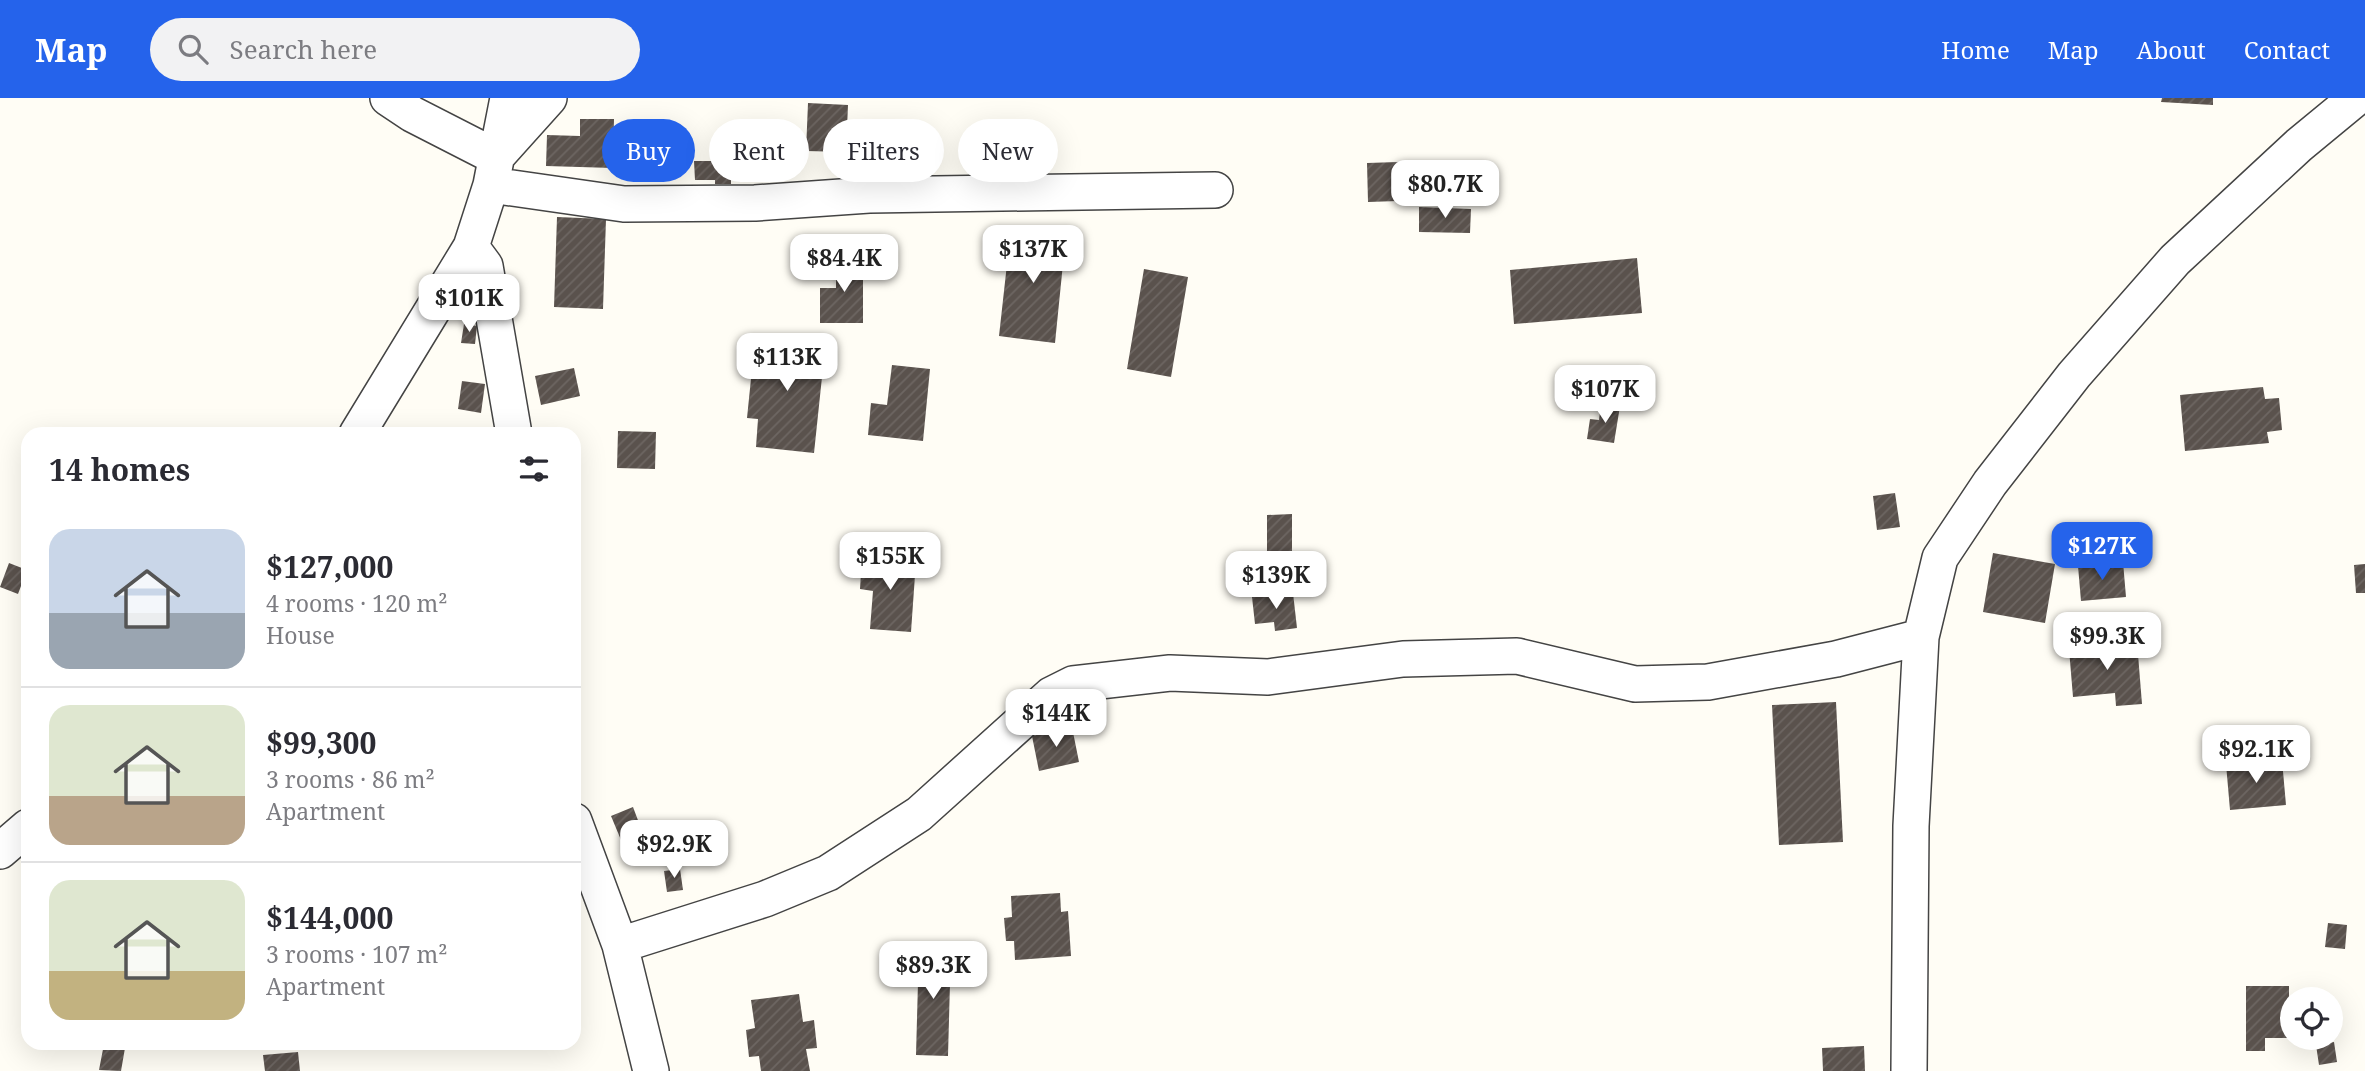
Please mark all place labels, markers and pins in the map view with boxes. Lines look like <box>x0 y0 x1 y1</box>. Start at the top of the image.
pin: $80.7K <box>1388 160 1502 220</box>
pin: $137K <box>984 226 1082 285</box>
pin: $84.4K <box>787 234 901 294</box>
pin: $101K <box>420 274 518 334</box>
pin: $113K <box>738 334 836 393</box>
pin: $107K <box>1556 366 1654 425</box>
pin: $127K <box>2053 522 2151 582</box>
pin: $155K <box>841 532 939 592</box>
pin: $139K <box>1227 552 1325 611</box>
pin: $99.3K <box>2050 612 2164 672</box>
pin: $144K <box>1007 690 1105 749</box>
pin: $92.1K <box>2199 726 2313 785</box>
pin: $92.9K <box>617 820 731 880</box>
pin: $89.3K <box>876 942 990 1001</box>

